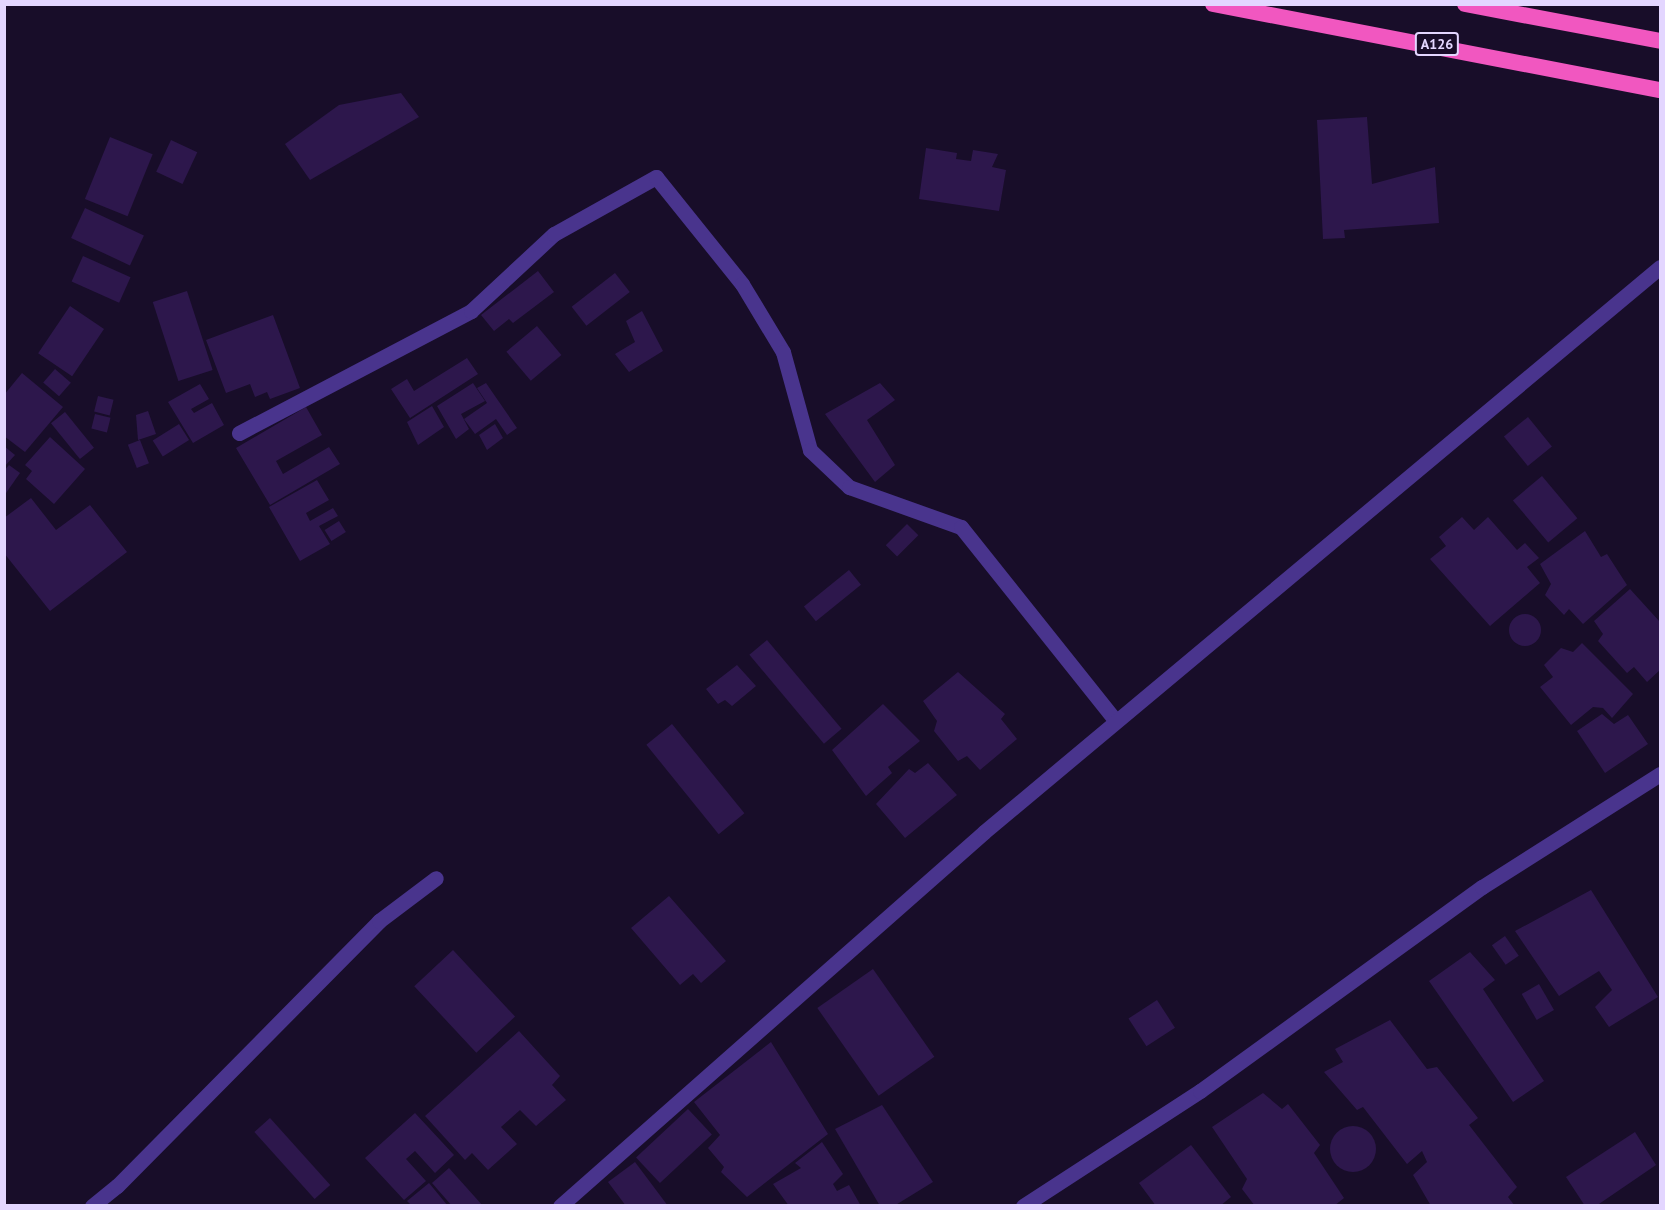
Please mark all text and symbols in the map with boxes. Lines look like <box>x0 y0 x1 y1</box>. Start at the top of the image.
road number: A126 <box>1414 33 1460 55</box>

